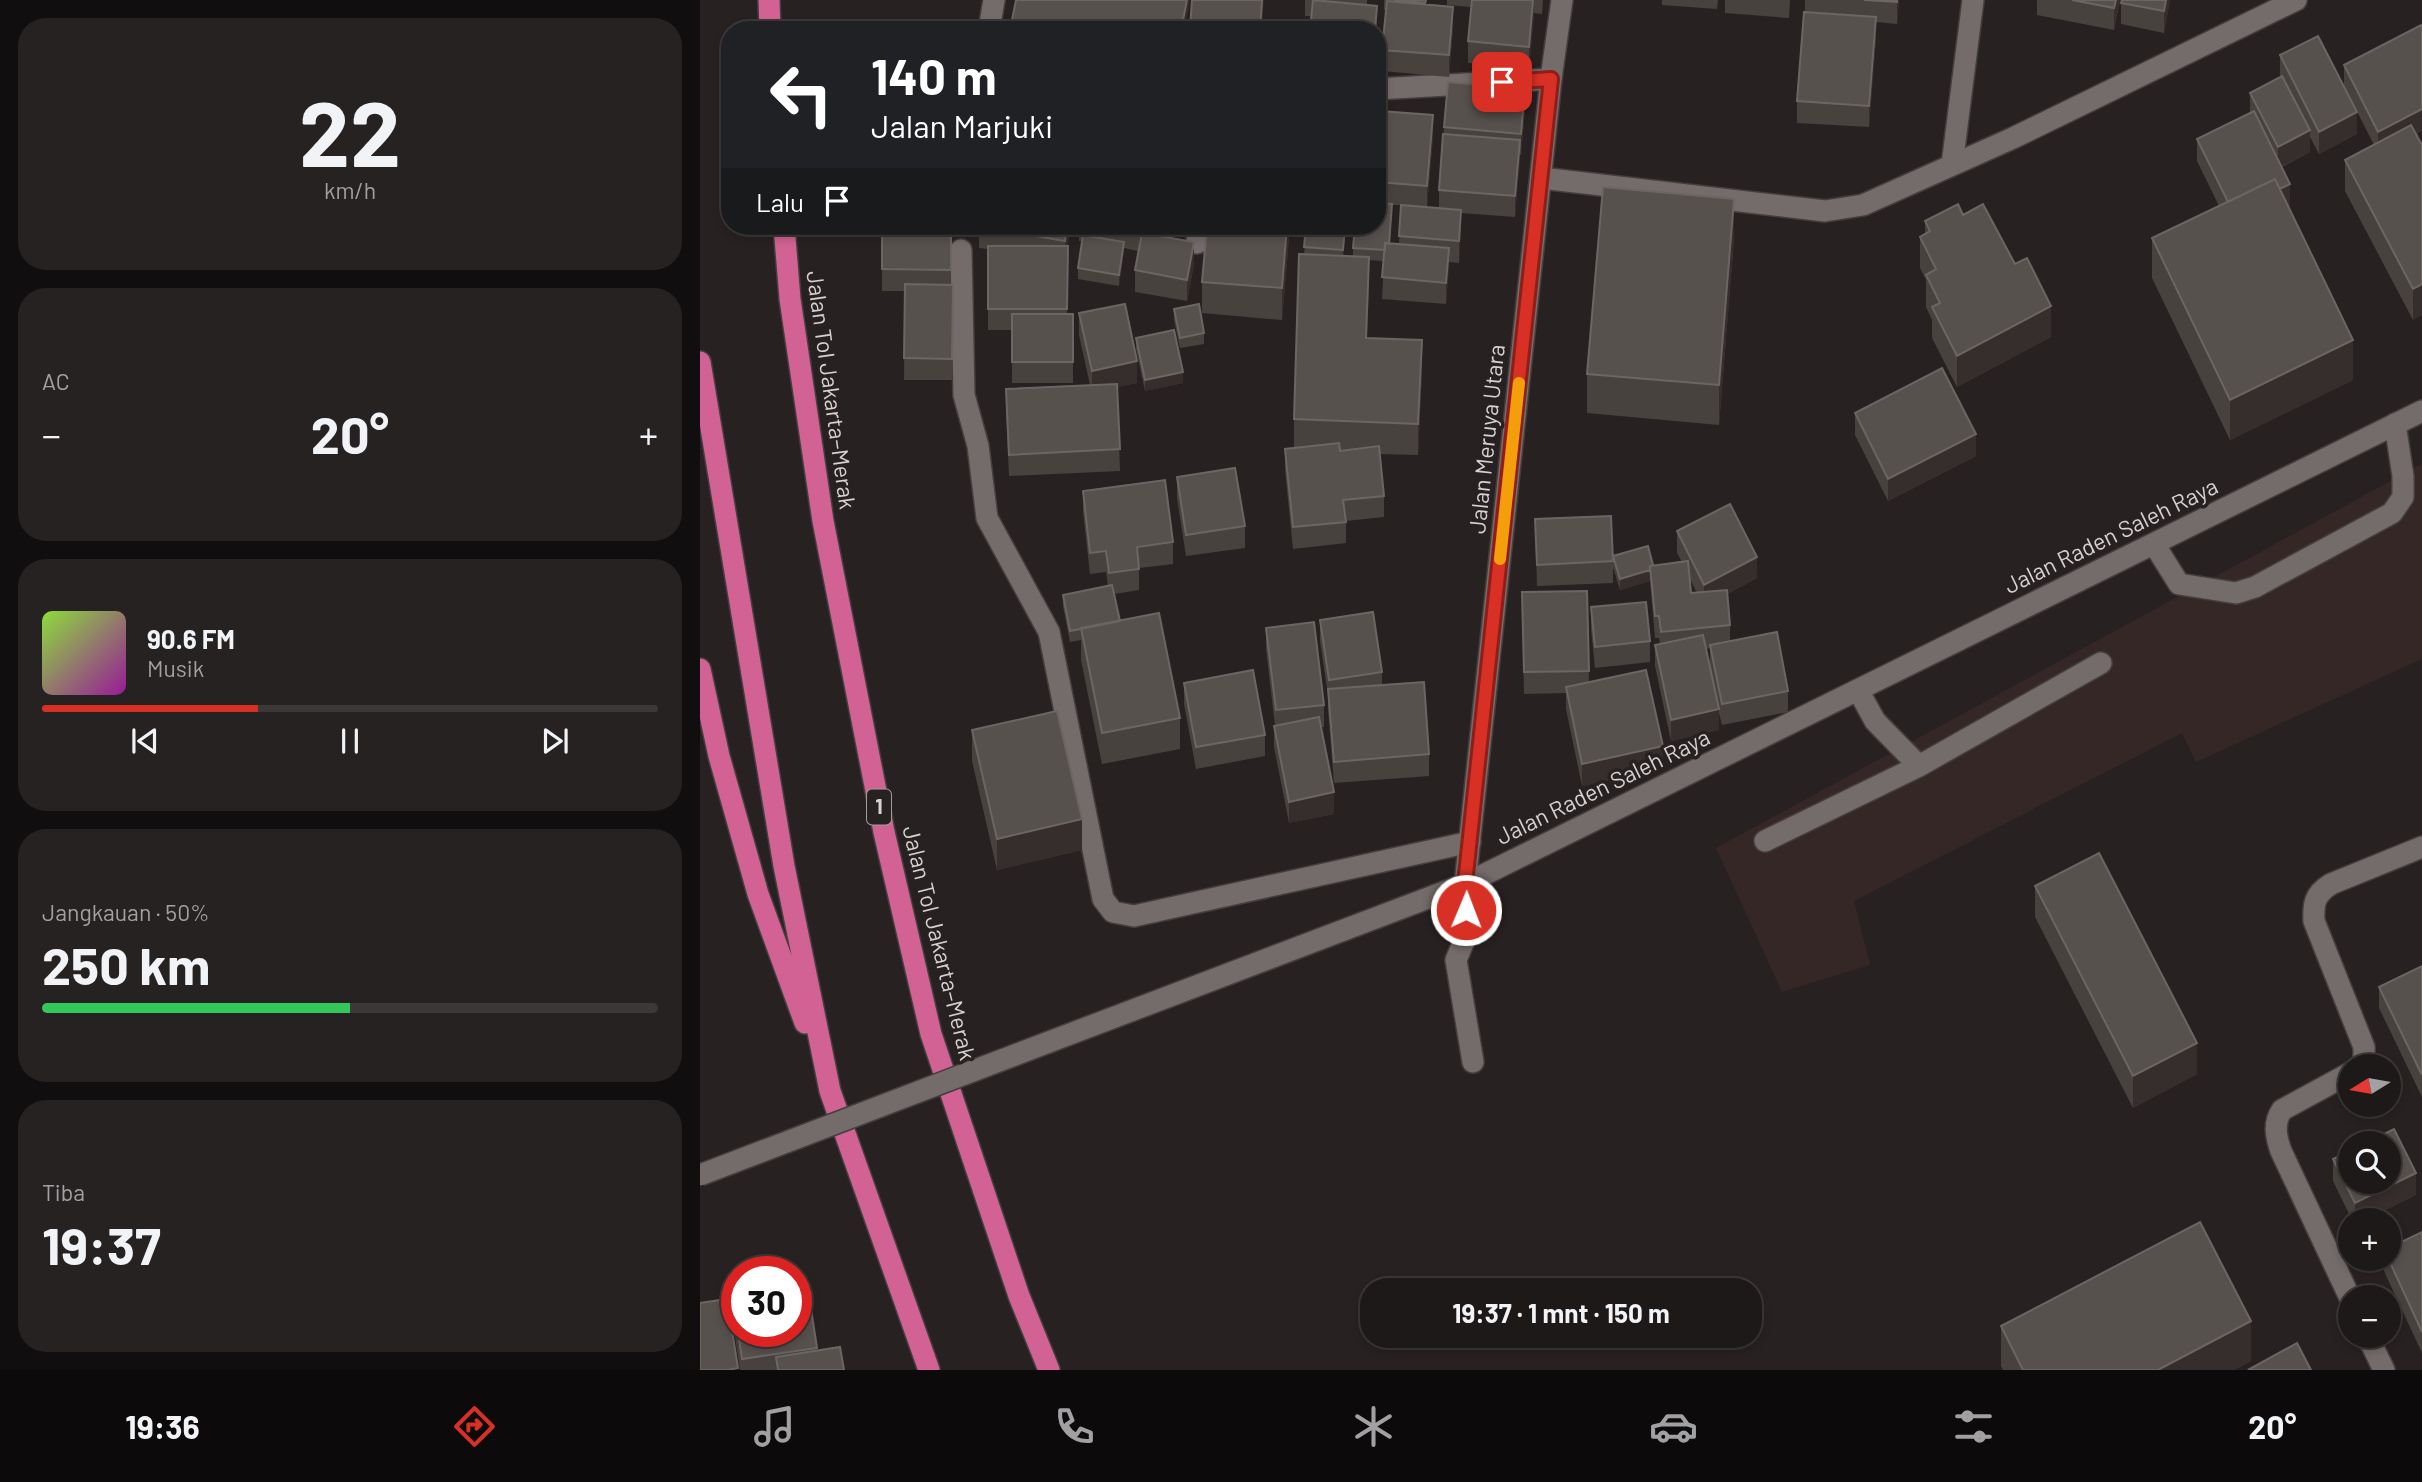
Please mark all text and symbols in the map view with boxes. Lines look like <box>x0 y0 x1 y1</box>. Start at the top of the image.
text: 140 m <box>871 46 997 105</box>
icon: left <box>756 49 847 140</box>
pin <box>1472 52 1532 112</box>
icon: arrive <box>1483 63 1521 101</box>
text: 22 <box>299 76 401 185</box>
text: Jalan Marjuki <box>871 106 1053 144</box>
text: km/h <box>324 176 376 204</box>
icon: arrive <box>818 182 856 220</box>
text: Lalu <box>756 186 804 217</box>
street label: Jalan Tol Jakarta–Merak <box>801 269 863 511</box>
street label: Jalan Meruya Utara <box>1462 343 1510 535</box>
text: AC <box>42 367 70 395</box>
text: 20° <box>311 402 389 464</box>
text: − <box>42 411 61 457</box>
text: + <box>639 411 658 457</box>
street label: Jalan Raden Saleh Raya <box>1999 471 2222 599</box>
text: 90.6 FM <box>147 623 235 654</box>
text: Musik <box>147 654 204 682</box>
icon: previous <box>126 722 164 760</box>
icon: pause <box>331 722 369 760</box>
icon: next <box>536 722 574 760</box>
street label: Jalan Raden Saleh Raya <box>1491 722 1714 850</box>
road number: 1 <box>867 790 891 824</box>
street label: Jalan Tol Jakarta–Merak <box>897 823 983 1063</box>
position arrow <box>1429 873 1503 947</box>
text: Jangkauan · 50% <box>42 898 210 926</box>
text: 250 km <box>42 933 210 995</box>
north arrow <box>2338 1054 2401 1116</box>
map controls <box>2338 1054 2401 1348</box>
button: search <box>2338 1131 2401 1194</box>
text: Tiba <box>42 1178 85 1206</box>
button: + <box>2338 1208 2401 1271</box>
text: 19:37 <box>42 1213 161 1275</box>
speed limit sign: 30 <box>721 1256 812 1347</box>
button: − <box>2338 1285 2401 1348</box>
text: 19:37 · 1 mnt · 150 m <box>1452 1297 1670 1328</box>
icon: directions <box>450 1402 499 1451</box>
icon: music <box>750 1402 799 1451</box>
icon: phone <box>1050 1402 1099 1451</box>
icon: climate <box>1349 1402 1398 1451</box>
icon: car <box>1649 1402 1698 1451</box>
icon: filters <box>1949 1402 1998 1451</box>
text: 19:36 <box>125 1407 200 1445</box>
text: 20° <box>2248 1407 2297 1445</box>

